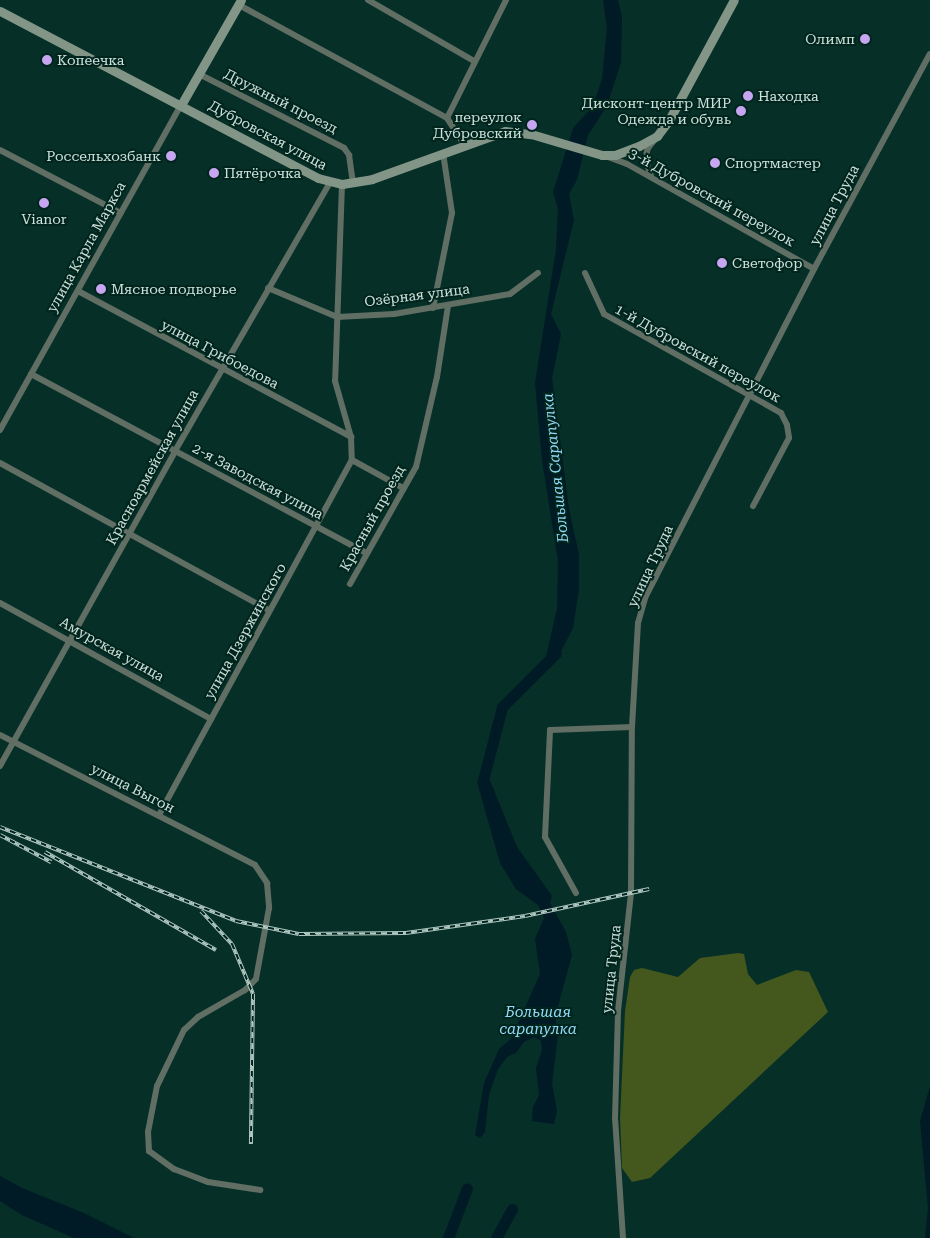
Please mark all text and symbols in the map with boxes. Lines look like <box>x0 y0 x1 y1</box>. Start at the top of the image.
place label: Олимп <box>805 31 855 47</box>
marker: Олимп <box>859 33 871 45</box>
place label: Копеечка <box>57 52 124 68</box>
marker: Копеечка <box>41 54 53 66</box>
street label: Дружный проезд <box>222 65 340 137</box>
place label: Находка <box>758 88 819 104</box>
marker: Находка <box>742 90 754 102</box>
place label: Дисконт-центр МИР Одежда и обувь <box>582 95 731 128</box>
street label: Дубровская улица <box>206 97 330 173</box>
marker: Дисконт-центр МИР Одежда и обувь <box>735 105 747 117</box>
place label: переулок Дубровский <box>433 109 522 142</box>
marker: переулок Дубровский <box>526 119 538 131</box>
street label: 3-й Дубровский переулок <box>626 144 798 250</box>
place label: Россельхозбанк <box>46 148 161 164</box>
marker: Россельхозбанк <box>165 150 177 162</box>
place label: Спортмастер <box>725 155 821 171</box>
marker: Спортмастер <box>709 157 721 169</box>
street label: улица Труда <box>806 162 862 248</box>
place label: Пятёрочка <box>224 165 301 181</box>
marker: Пятёрочка <box>208 167 220 179</box>
street label: улица Карла Маркса <box>43 179 129 315</box>
marker: Vianor <box>38 197 50 209</box>
place label: Vianor <box>21 211 67 227</box>
place label: Светофор <box>732 255 802 271</box>
marker: Светофор <box>716 257 728 269</box>
street label: Озёрная улица <box>363 280 471 310</box>
place label: Мясное подворье <box>111 281 236 297</box>
marker: Мясное подворье <box>95 283 107 295</box>
street label: 1-й Дубровский переулок <box>612 300 784 406</box>
street label: улица Грибоедова <box>158 316 282 392</box>
street label: Красноармейская улица <box>102 386 202 548</box>
water label: Большая Сарапулка <box>539 392 573 544</box>
street label: 2-я Заводская улица <box>190 439 326 523</box>
street label: Красный проезд <box>336 462 408 574</box>
street label: улица Труда <box>624 522 676 610</box>
street label: улица Дзержинского <box>201 560 289 702</box>
street label: Амурская улица <box>57 613 167 685</box>
street label: улица Выгон <box>88 760 178 816</box>
street label: улица Труда <box>598 924 624 1014</box>
water label: Большая сарапулка <box>499 1003 577 1038</box>

